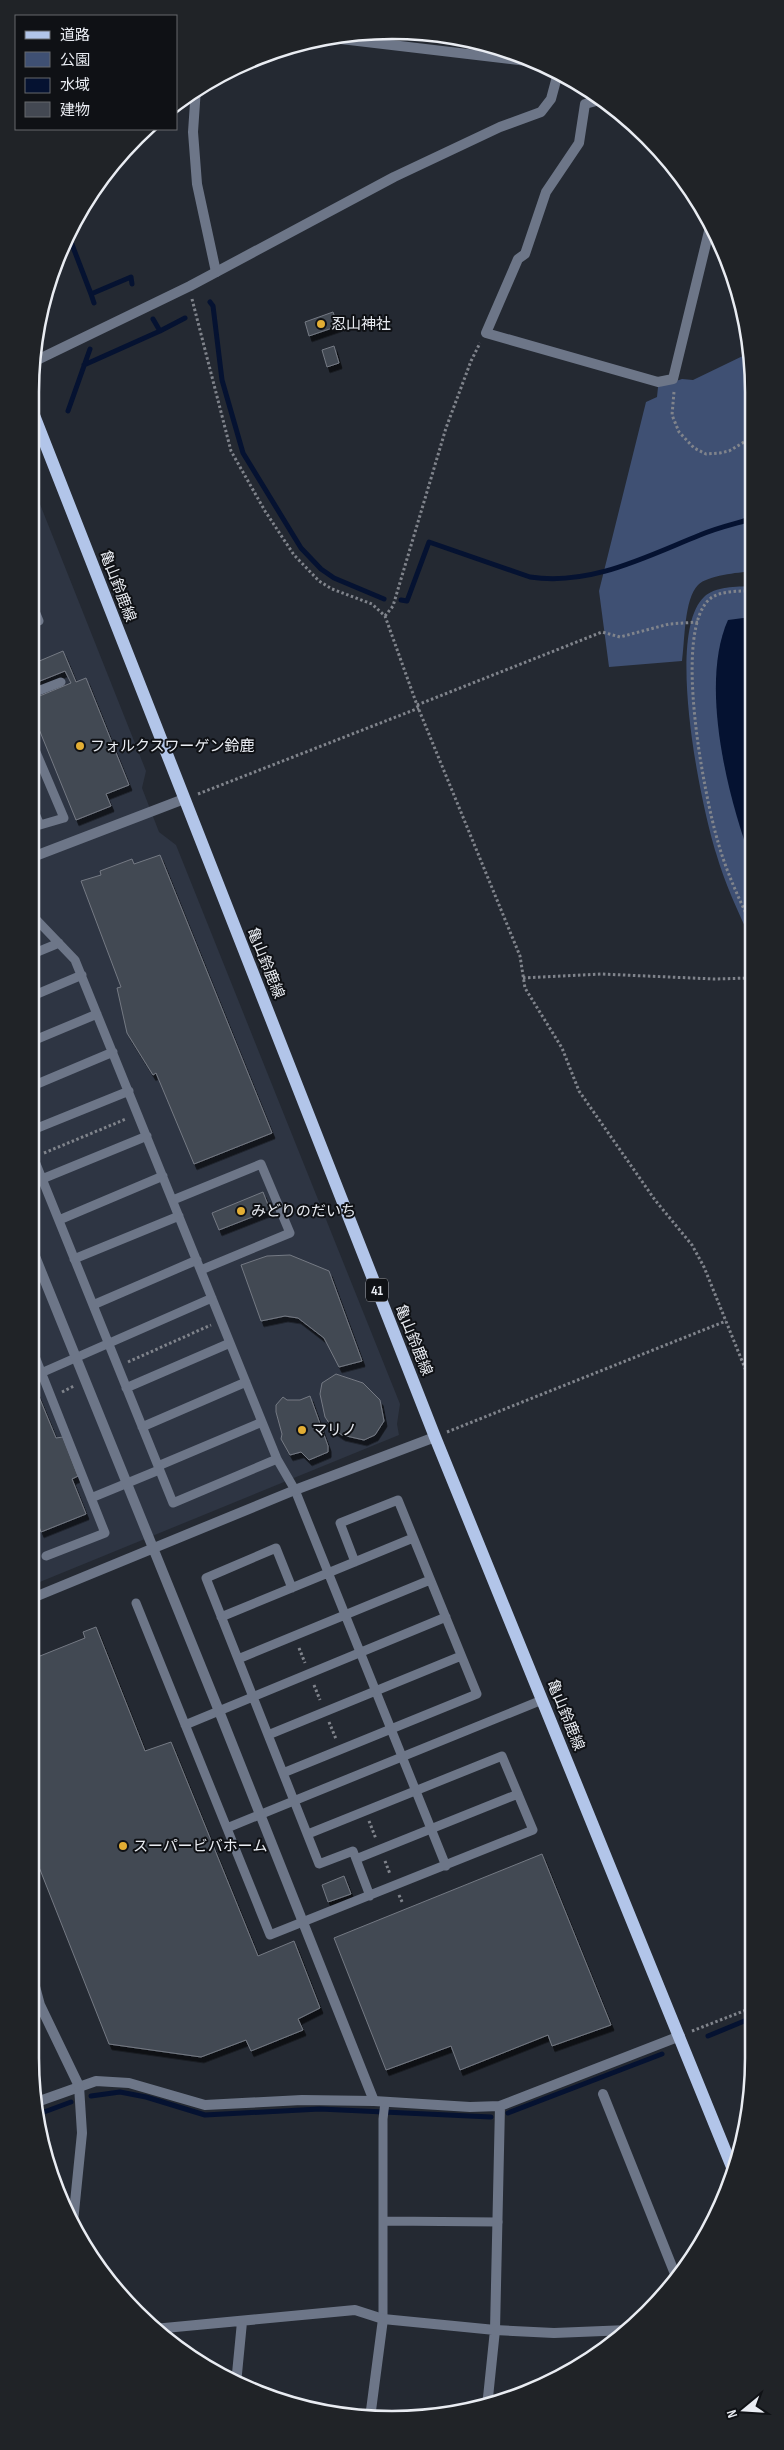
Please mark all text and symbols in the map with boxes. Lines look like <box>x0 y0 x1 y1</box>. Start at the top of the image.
legend <box>15 15 178 130</box>
text: 道路 <box>60 26 90 45</box>
text: 公園 <box>60 51 90 70</box>
text: 水域 <box>60 76 90 95</box>
text: 建物 <box>60 101 90 120</box>
place label: 忍山神社 <box>331 315 391 334</box>
marker: 忍山神社 <box>315 318 327 330</box>
street label: 亀山鈴鹿線 <box>95 548 140 625</box>
place label: フォルクスワーゲン鈴鹿 <box>90 737 255 756</box>
marker: フォルクスワーゲン鈴鹿 <box>74 740 86 752</box>
street label: 亀山鈴鹿線 <box>243 925 288 1002</box>
place label: みどりのだいち <box>251 1202 356 1221</box>
marker: みどりのだいち <box>235 1205 247 1217</box>
road number: 41 <box>366 1278 388 1302</box>
street label: 亀山鈴鹿線 <box>391 1302 436 1379</box>
place label: マリノ <box>312 1421 357 1440</box>
marker: マリノ <box>296 1424 308 1436</box>
street label: 亀山鈴鹿線 <box>543 1677 588 1754</box>
place label: スーパービバホーム <box>133 1837 267 1856</box>
marker: スーパービバホーム <box>117 1840 129 1852</box>
north arrow <box>719 2385 769 2435</box>
text: N <box>723 2408 741 2420</box>

